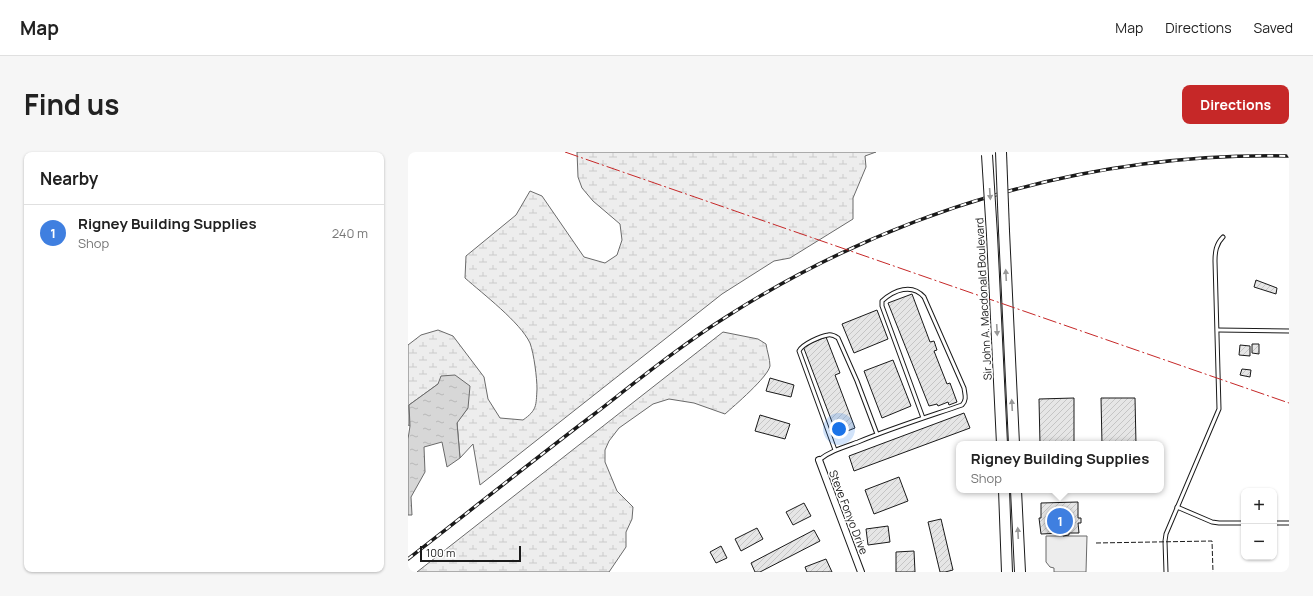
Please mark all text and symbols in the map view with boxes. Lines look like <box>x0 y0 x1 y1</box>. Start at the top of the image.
text: Map <box>20 15 59 41</box>
text: Map <box>1115 18 1143 37</box>
text: Directions <box>1165 18 1232 37</box>
text: Saved <box>1254 18 1293 37</box>
text: Find us <box>24 85 119 123</box>
button: Directions <box>1182 85 1289 124</box>
text: Nearby <box>40 167 98 190</box>
one-way arrow <box>986 188 993 200</box>
text: Rigney Building Supplies <box>78 213 257 234</box>
street label: Sir John A. Macdonald Boulevard <box>971 217 995 381</box>
text: 1 <box>50 224 56 242</box>
text: 240 m <box>332 224 368 242</box>
text: Shop <box>78 234 109 252</box>
one-way arrow <box>1002 269 1009 281</box>
one-way arrow <box>993 324 1000 336</box>
one-way arrow <box>1009 398 1015 411</box>
your location <box>829 419 849 439</box>
popup <box>956 441 1164 493</box>
text: Rigney Building Supplies <box>971 448 1149 469</box>
street label: Steve Fonyo Drive <box>826 468 872 557</box>
text: Shop <box>971 469 1002 487</box>
map controls <box>1241 488 1277 560</box>
button: + <box>1241 488 1277 524</box>
pin: 1 <box>1047 506 1073 536</box>
button: − <box>1241 524 1277 560</box>
one-way arrow <box>1015 526 1021 539</box>
scale bar <box>420 544 521 563</box>
text: 100 m <box>426 545 455 560</box>

